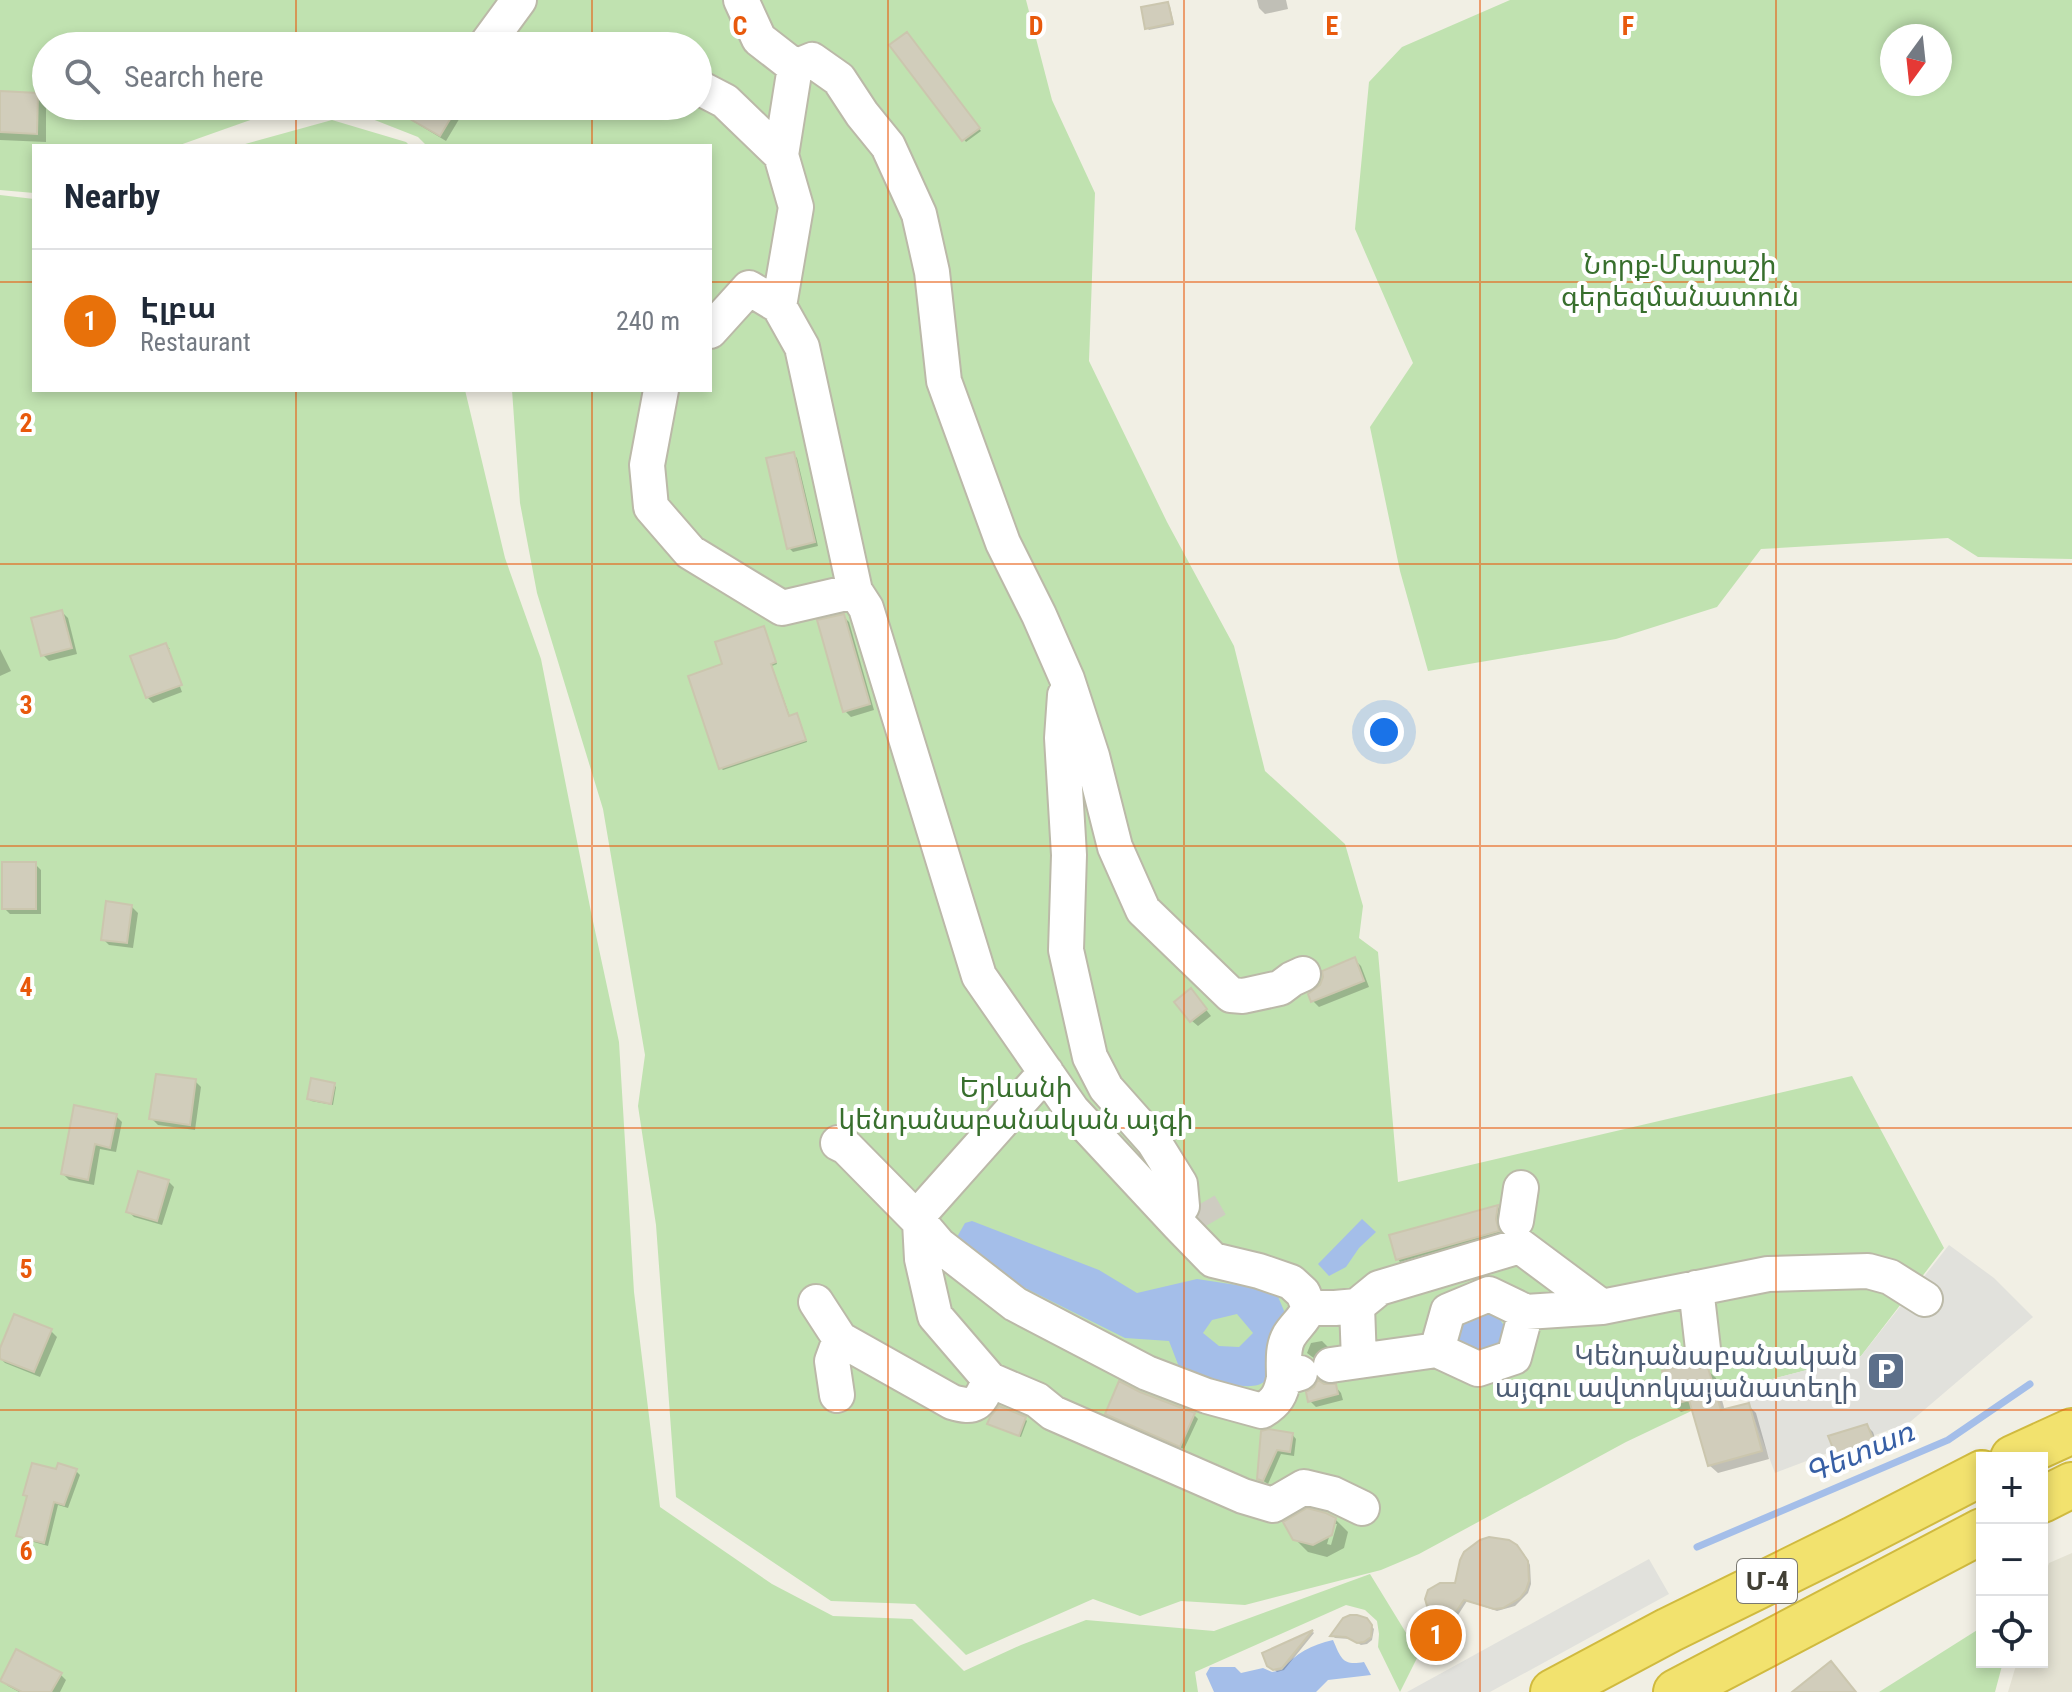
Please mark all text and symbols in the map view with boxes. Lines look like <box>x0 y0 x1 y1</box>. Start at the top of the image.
text: C <box>733 11 748 41</box>
text: D <box>1029 11 1043 41</box>
text: E <box>1326 11 1339 41</box>
text: F <box>1622 11 1634 41</box>
north arrow <box>1880 24 1952 96</box>
search box <box>32 32 712 120</box>
icon: search <box>60 54 104 98</box>
text: Search here <box>124 59 264 94</box>
text: Nearby <box>64 176 160 216</box>
park label: Նորք-Մարաշի գերեզմանատուն <box>1561 248 1799 313</box>
text: Էլբա <box>140 290 216 325</box>
text: 1 <box>83 306 97 336</box>
text: 240 m <box>616 306 680 336</box>
text: Restaurant <box>140 327 251 357</box>
text: 2 <box>19 408 33 438</box>
text: 3 <box>19 690 33 720</box>
your location <box>1364 712 1404 752</box>
text: 4 <box>19 972 33 1002</box>
park label: Երևանի կենդանաբանական այգի <box>839 1071 1193 1136</box>
text: 5 <box>19 1254 33 1284</box>
place label: Կենդանաբանական այգու ավտոկայանատեղի <box>1495 1339 1858 1404</box>
parking icon: Կենդանաբանական այգու ավտոկայանատեղի <box>1865 1350 1907 1392</box>
water label: Գետառ <box>1799 1413 1919 1491</box>
map controls <box>1976 1452 2048 1668</box>
button: + <box>1976 1452 2048 1524</box>
button: − <box>1976 1524 2048 1596</box>
text: 6 <box>19 1536 33 1566</box>
road number: Մ-4 <box>1737 1559 1797 1603</box>
button: locate <box>1976 1596 2048 1668</box>
pin: 1 <box>1410 1605 1462 1665</box>

